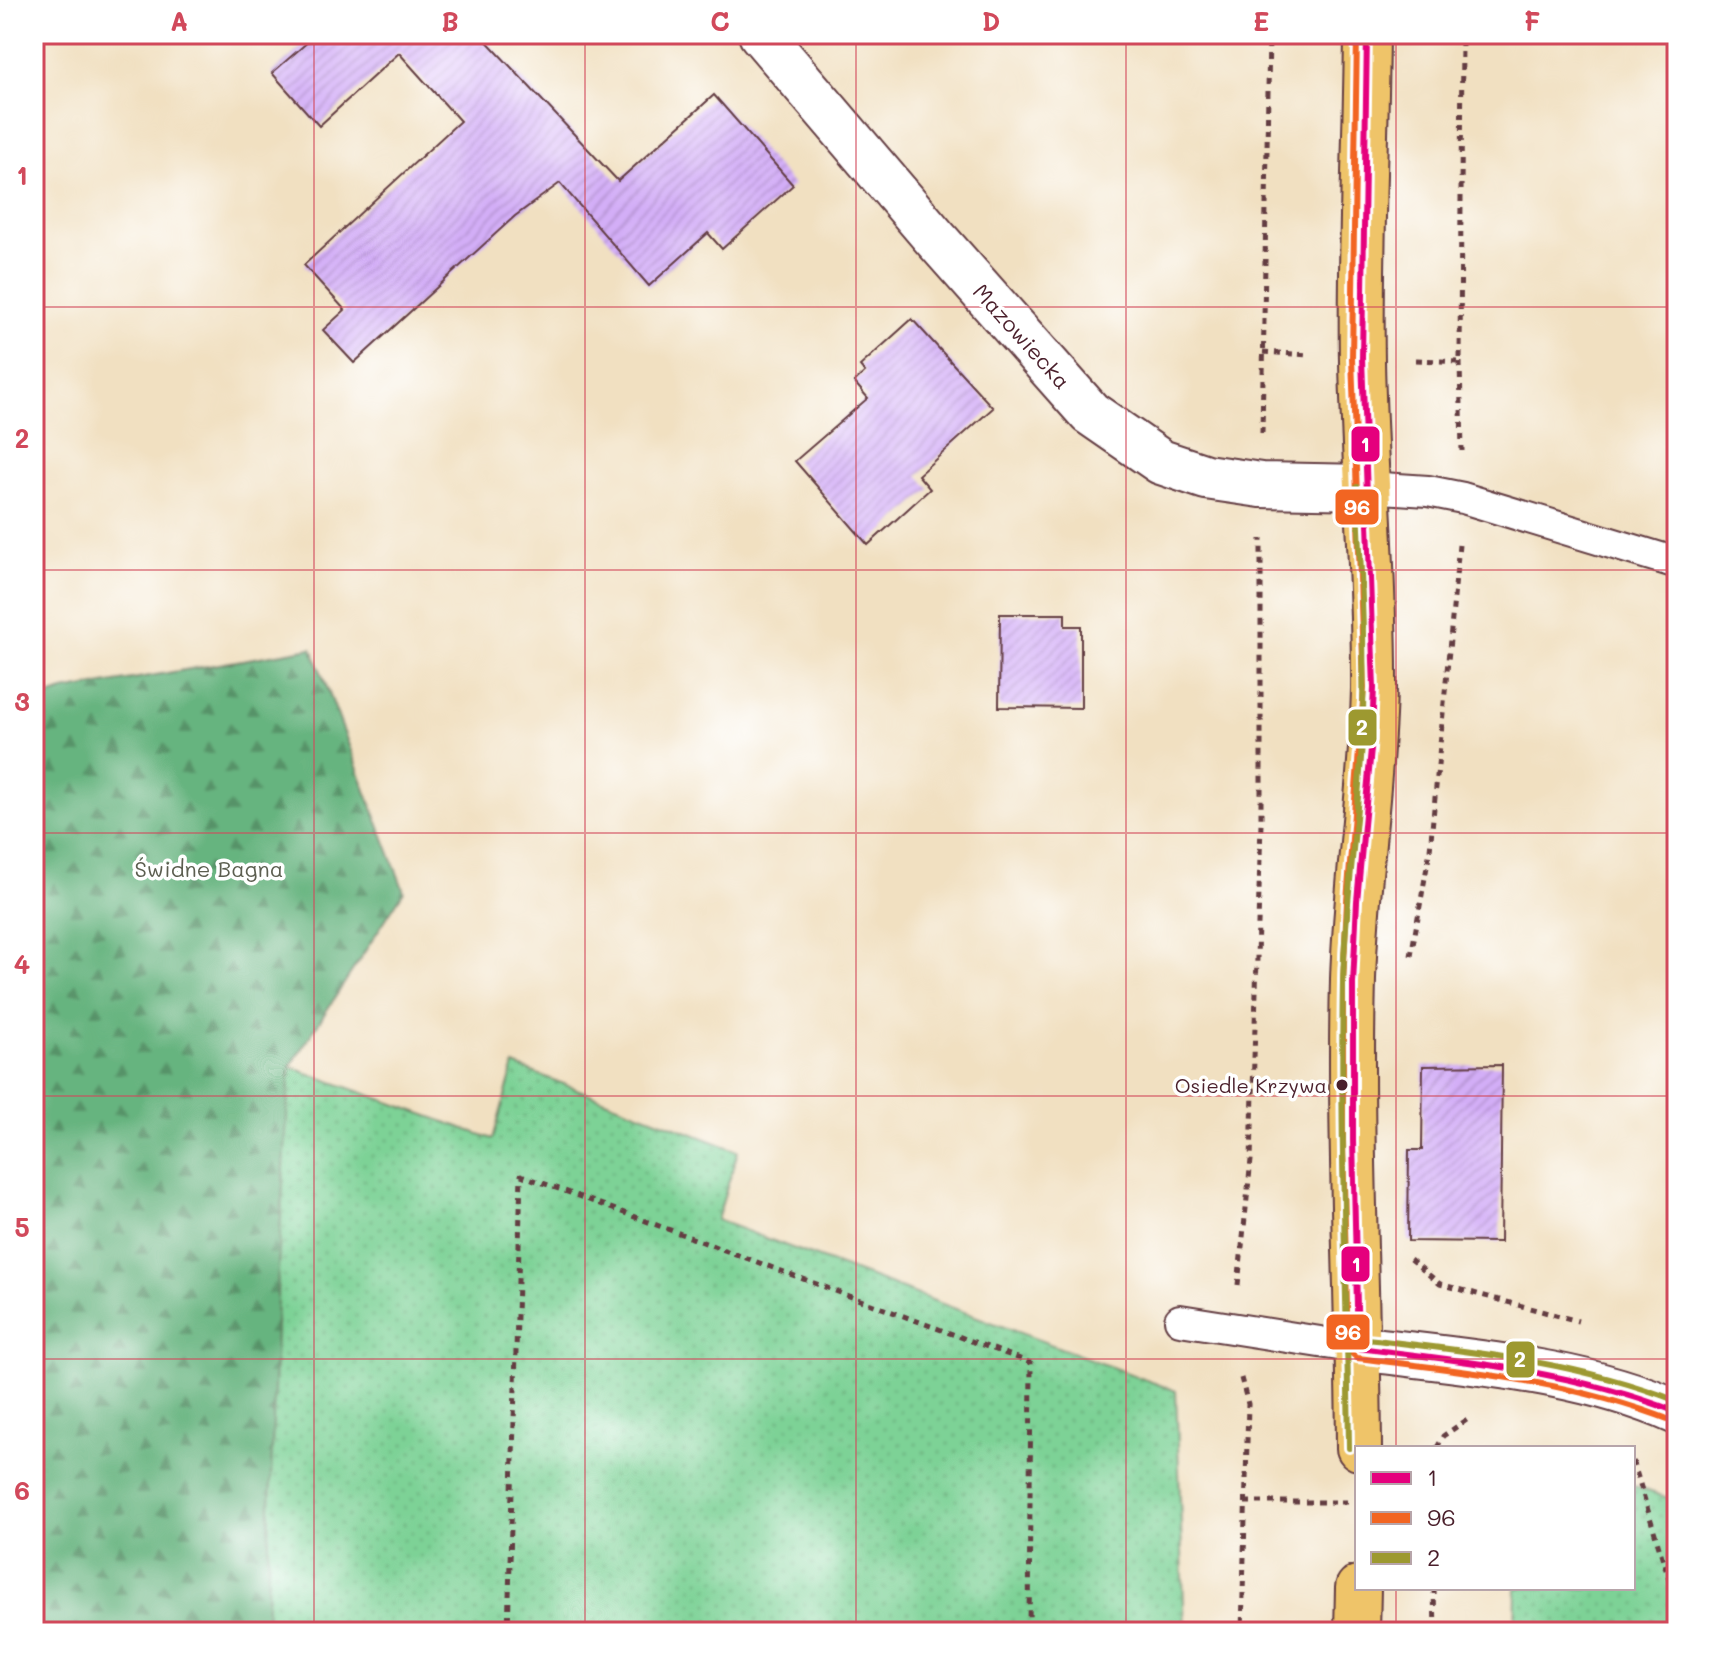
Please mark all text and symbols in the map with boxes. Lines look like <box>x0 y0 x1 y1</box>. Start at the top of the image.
text: A <box>170 4 188 38</box>
text: B <box>441 4 459 38</box>
text: C <box>710 4 730 38</box>
text: D <box>982 4 1000 38</box>
text: E <box>1253 4 1269 38</box>
text: F <box>1524 4 1540 38</box>
text: 1 <box>16 158 28 192</box>
street label: Mazowiecka <box>967 277 1077 395</box>
text: 2 <box>15 421 29 455</box>
line badge: 1 <box>1350 425 1381 463</box>
text: 1 <box>1360 429 1370 458</box>
line badge: 96 <box>1334 488 1380 526</box>
text: 96 <box>1344 492 1370 521</box>
text: 3 <box>14 684 30 718</box>
line badge: 2 <box>1347 708 1378 747</box>
text: 2 <box>1356 712 1368 741</box>
park label: Świdne Bagna <box>134 854 284 883</box>
text: 4 <box>14 947 30 981</box>
place label: Osiedle Krzywa <box>1175 1072 1327 1098</box>
marker: Osiedle Krzywa <box>1334 1077 1350 1093</box>
text: 5 <box>14 1210 30 1244</box>
line badge: 1 <box>1340 1245 1371 1283</box>
text: 1 <box>1351 1249 1361 1278</box>
line badge: 96 <box>1325 1313 1371 1351</box>
text: 96 <box>1335 1317 1361 1346</box>
line badge: 2 <box>1505 1340 1536 1379</box>
text: 2 <box>1514 1344 1526 1373</box>
legend <box>1355 1446 1635 1590</box>
text: 1 <box>1427 1461 1438 1492</box>
text: 6 <box>14 1473 30 1507</box>
text: 96 <box>1427 1501 1456 1532</box>
text: 2 <box>1427 1541 1440 1572</box>

